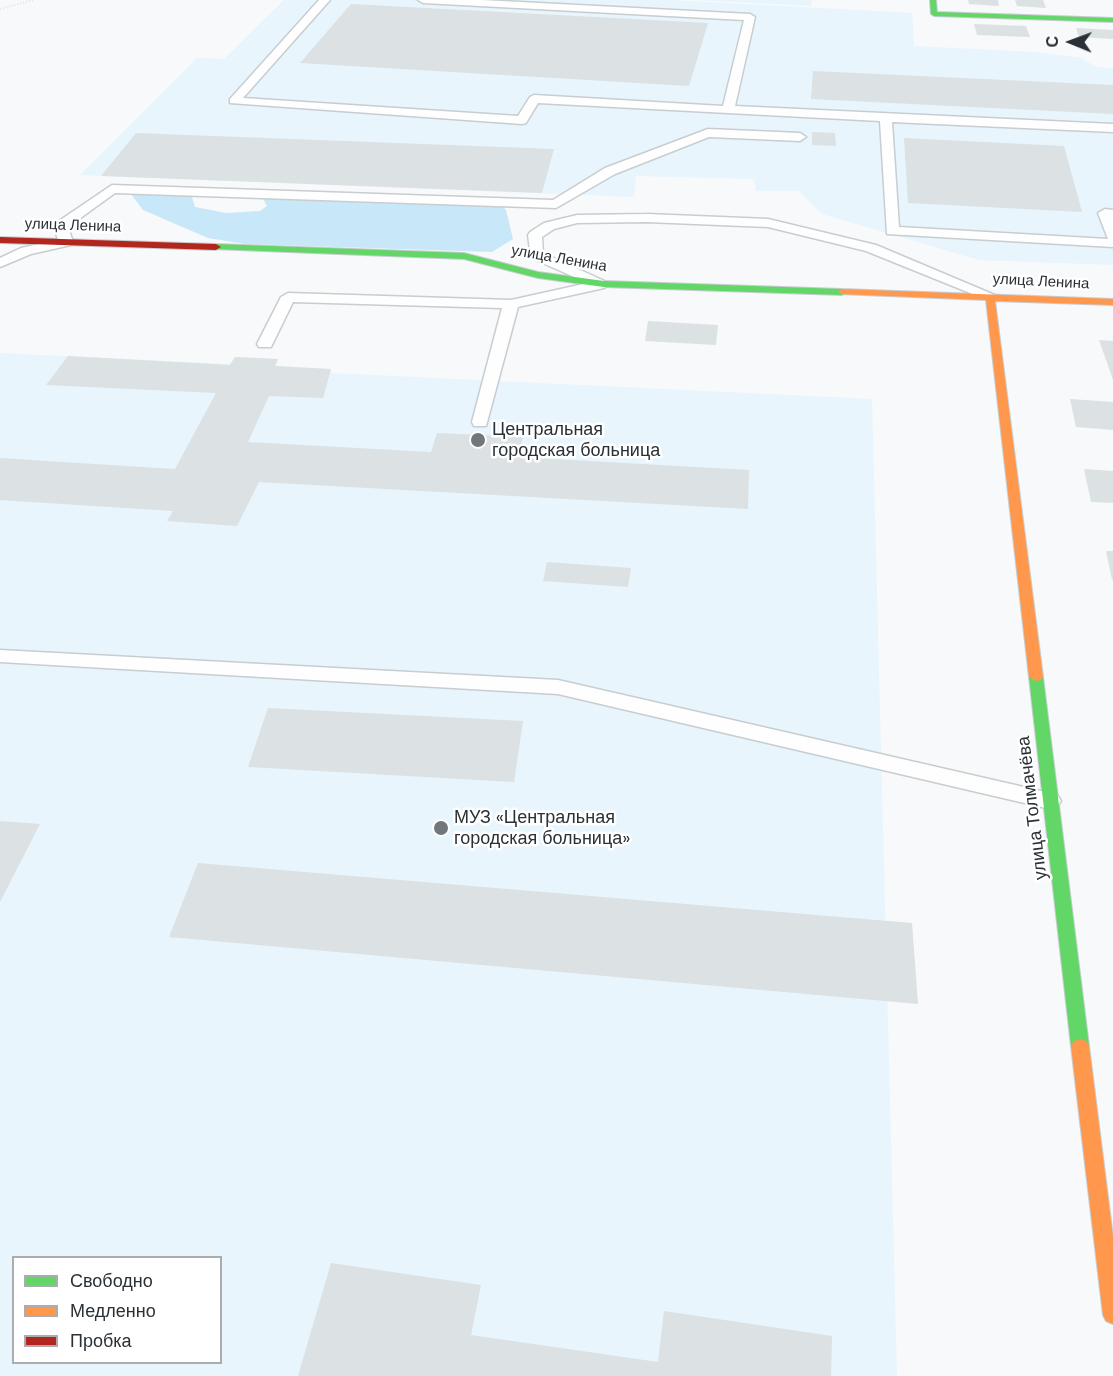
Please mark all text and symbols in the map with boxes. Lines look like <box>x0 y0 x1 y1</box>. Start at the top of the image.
north arrow <box>1041 12 1101 72</box>
text: С <box>1042 36 1063 48</box>
street label: улица Ленина <box>24 215 122 237</box>
street label: улица Ленина <box>510 242 608 276</box>
street label: улица Ленина <box>992 270 1090 294</box>
place label: Центральная городская больница <box>492 419 660 462</box>
marker: Центральная городская больница <box>469 431 487 449</box>
street label: улица Толмачёва <box>1013 735 1053 881</box>
place label: МУЗ «Центральная городская больница» <box>454 807 630 850</box>
marker: МУЗ «Центральная городская больница» <box>432 819 450 837</box>
legend <box>12 1256 222 1364</box>
text: Свободно <box>70 1269 153 1293</box>
text: Медленно <box>70 1299 156 1323</box>
text: Пробка <box>70 1329 132 1353</box>

